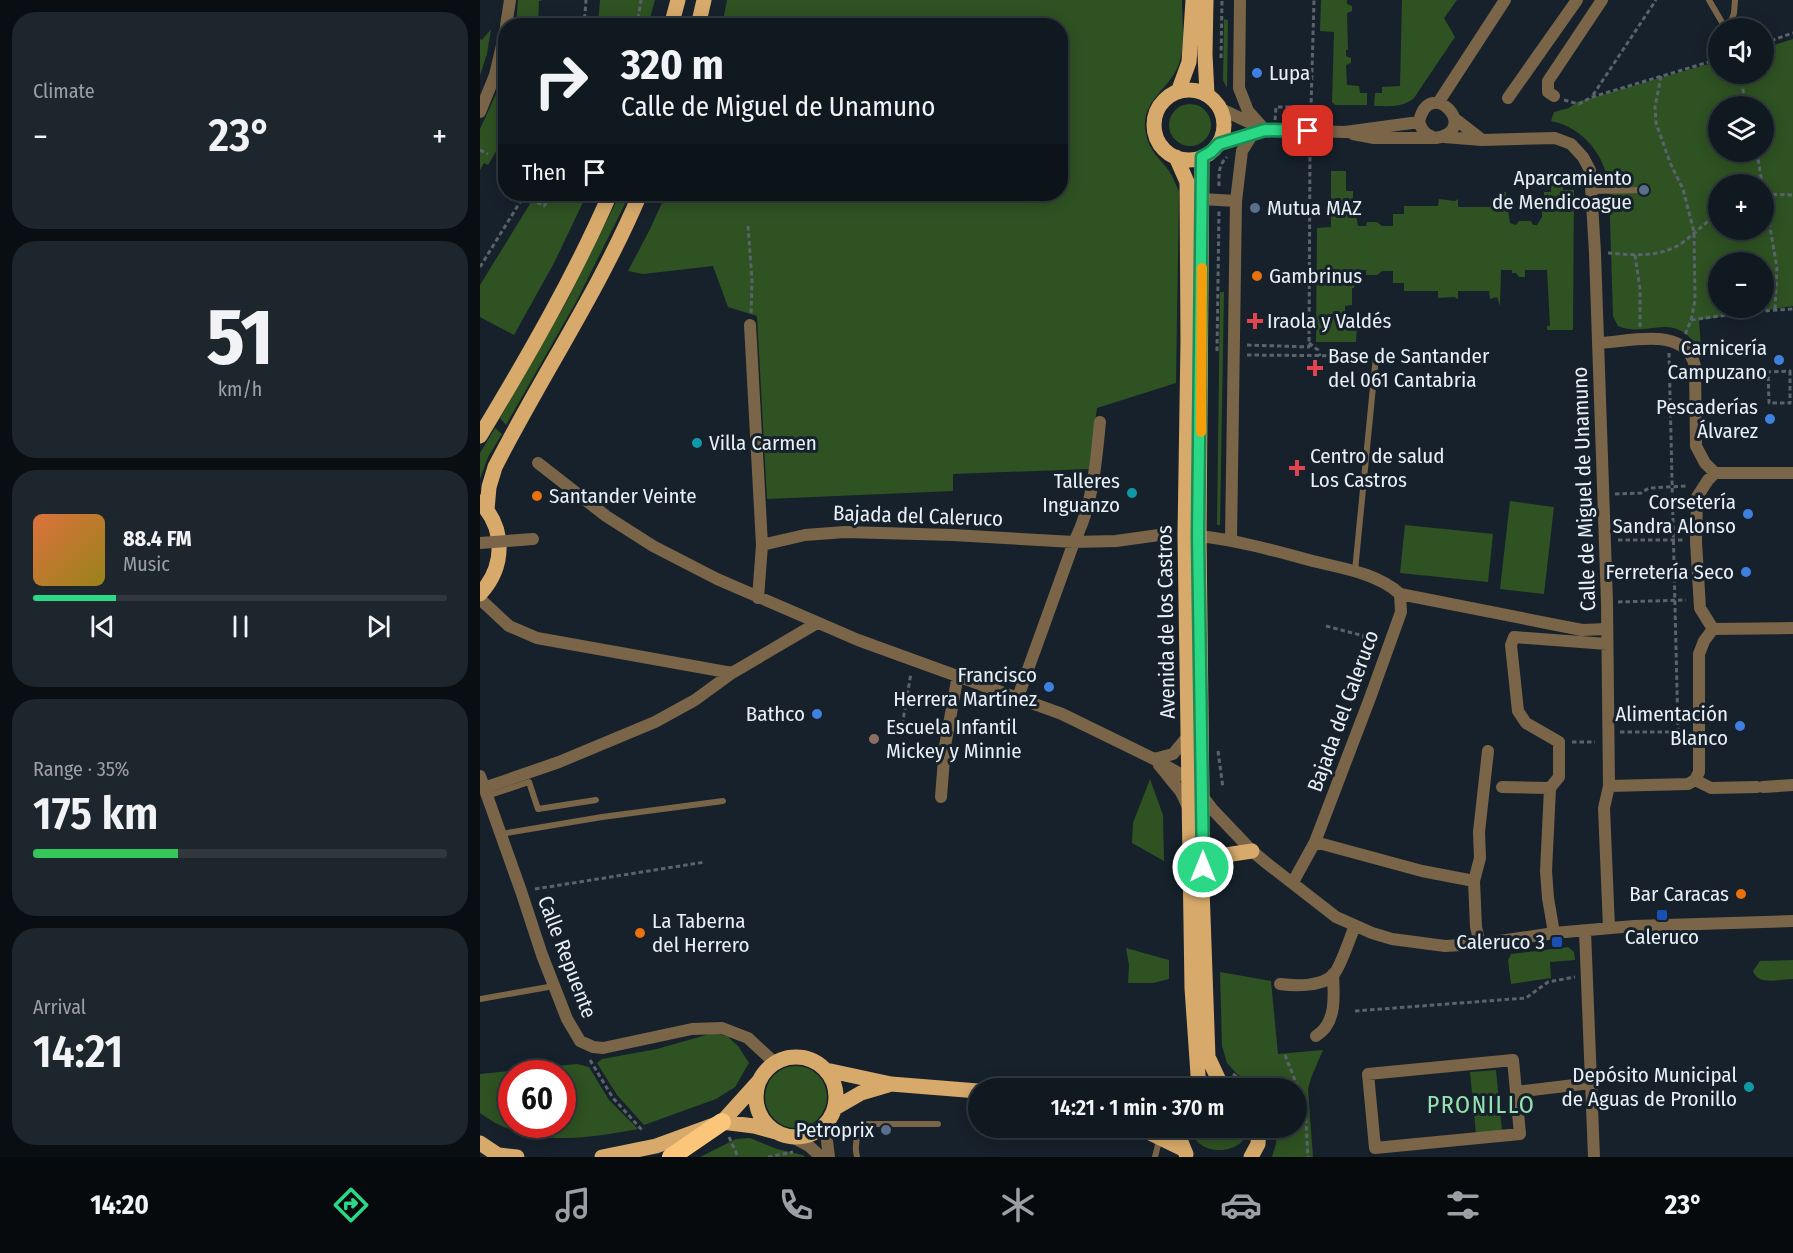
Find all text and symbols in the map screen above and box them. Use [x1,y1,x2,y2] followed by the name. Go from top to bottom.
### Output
[1708,18,1774,318] map controls
[1708,18,1774,84] button: sound
[621,40,724,90] text: 320 m
[522,42,600,120] icon: right
[1269,60,1310,86] place label: Lupa
[1250,66,1264,80] marker: Lupa
[33,79,95,103] text: Climate
[621,91,936,123] text: Calle de Miguel de Unamuno
[1708,96,1774,162] button: layers
[1282,105,1333,156] pin
[209,109,271,163] text: 23°
[1291,114,1324,147] icon: arrive
[33,117,48,157] text: −
[432,117,447,157] text: +
[578,156,611,189] icon: arrive
[522,159,566,186] text: Then
[1492,165,1632,215] place label: Aparcamiento de Mendicoague
[1708,174,1774,240] button: +
[1637,183,1651,197] marker: Aparcamiento de Mendicoague
[1267,195,1362,221] place label: Mutua MAZ
[1248,201,1262,215] marker: Mutua MAZ
[1708,252,1774,318] button: −
[1269,263,1362,289] place label: Gambrinus
[1250,269,1264,283] marker: Gambrinus
[206,291,274,385] text: 51
[1267,308,1391,334] place label: Iraola y Valdés
[1248,314,1262,328] marker: Iraola y Valdés
[1668,335,1767,385] place label: Carnicería Campuzano
[1328,343,1490,393] place label: Base de Santander del 061 Cantabria
[1772,353,1786,367] marker: Carnicería Campuzano
[1306,359,1324,377] marker: Base de Santander del 061 Cantabria
[1567,366,1601,612] street label: Calle de Miguel de Unamuno
[218,377,262,401] text: km/h
[1656,394,1758,444] place label: Pescaderías Álvarez
[1763,412,1777,426] marker: Pescaderías Álvarez
[709,430,817,456] place label: Villa Carmen
[690,436,704,450] marker: Villa Carmen
[1310,443,1445,493] place label: Centro de salud Los Castros
[1288,459,1306,477] marker: Centro de salud Los Castros
[1042,468,1120,518] place label: Talleres Inguanzo
[549,483,697,509] place label: Santander Veinte
[1125,486,1139,500] marker: Talleres Inguanzo
[530,489,544,503] marker: Santander Veinte
[1612,489,1736,539] place label: Corsetería Sandra Alonso
[833,500,1003,532] street label: Bajada del Caleruco
[1741,507,1755,521] marker: Corsetería Sandra Alonso
[123,525,192,552] text: 88.4 FM
[1151,525,1181,719] street label: Avenida de los Castros
[123,552,170,576] text: Music
[1606,559,1734,585] place label: Ferretería Seco
[1739,565,1753,579] marker: Ferretería Seco
[86,610,119,643] icon: previous
[224,610,257,643] icon: pause
[362,610,395,643] icon: next
[1302,627,1384,795] street label: Bajada del Caleruco
[893,662,1037,712] place label: Francisco Herrera Martínez
[1042,680,1056,694] marker: Francisco Herrera Martínez
[746,701,805,727] place label: Bathco
[1615,701,1728,751] place label: Alimentación Blanco
[810,707,824,721] marker: Bathco
[886,714,1022,764] place label: Escuela Infantil Mickey y Minnie
[1733,719,1747,733] marker: Alimentación Blanco
[867,732,881,746] marker: Escuela Infantil Mickey y Minnie
[33,757,129,781] text: Range · 35%
[33,787,158,841] text: 175 km
[1171,835,1235,899] position arrow
[1629,881,1729,907] place label: Bar Caracas
[1734,887,1748,901] marker: Bar Caracas
[532,892,602,1022] street label: Calle Repuente
[652,908,749,958] place label: La Taberna del Herrero
[1655,908,1669,922] marker: Caleruco
[1625,924,1699,950] place label: Caleruco
[633,926,647,940] marker: La Taberna del Herrero
[1456,929,1545,955] place label: Caleruco 3
[1550,935,1564,949] marker: Caleruco 3
[33,995,86,1019] text: Arrival
[33,1025,123,1079] text: 14:21
[498,1060,576,1138] speed limit sign: 60
[1561,1062,1737,1112] place label: Depósito Municipal de Aguas de Pronillo
[1742,1080,1756,1094] marker: Depósito Municipal de Aguas de Pronillo
[1427,1091,1535,1119] district label: PRONILLO
[1051,1094,1224,1121] text: 14:21 · 1 min · 370 m
[796,1117,875,1143] place label: Petroprix
[879,1123,893,1137] marker: Petroprix
[330,1184,372,1226] icon: directions
[552,1184,594,1226] icon: music
[775,1184,817,1226] icon: phone
[997,1184,1039,1226] icon: climate
[1220,1184,1262,1226] icon: car
[1442,1184,1484,1226] icon: filters
[90,1189,149,1221] text: 14:20
[1665,1189,1703,1221] text: 23°

